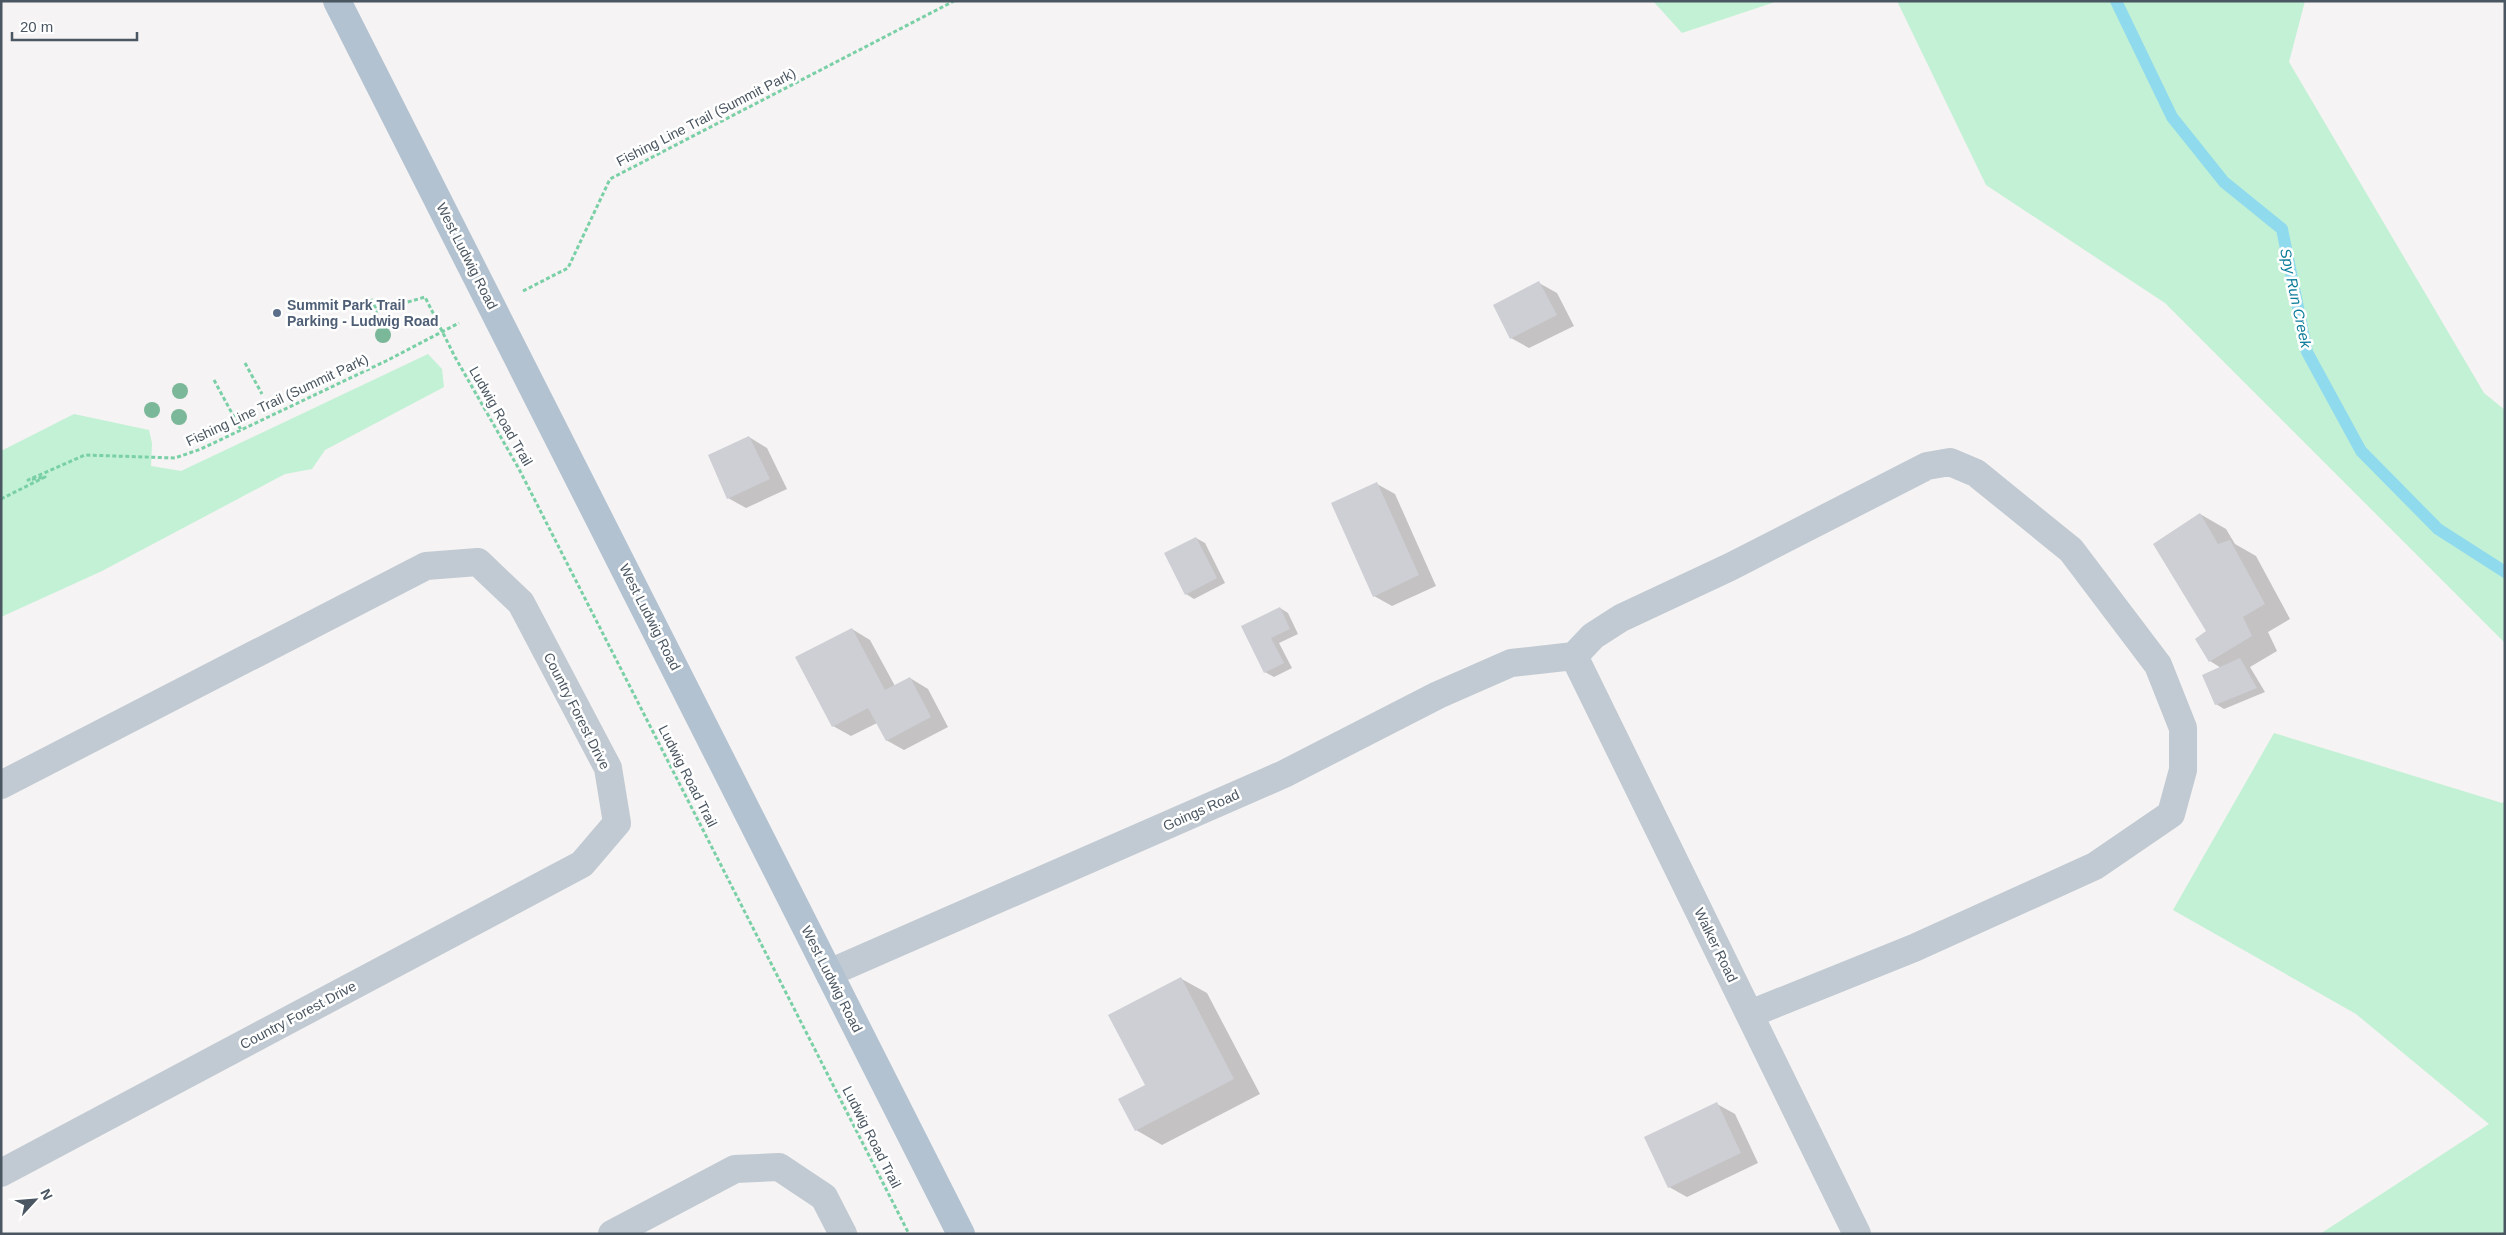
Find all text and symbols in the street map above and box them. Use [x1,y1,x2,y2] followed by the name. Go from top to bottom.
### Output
[12,10,138,42] scale bar
[20,18,53,35] text: 20 m
[614,65,798,169] street label: Fishing Line Trail (Summit Park)
[433,200,501,312] street label: West Ludwig Road
[2277,246,2315,351] water label: Spy Run Creek
[287,297,439,329] place label: Summit Park Trail Parking - Ludwig Road
[271,307,283,319] marker: Summit Park Trail Parking - Ludwig Road
[183,351,371,449] street label: Fishing Line Trail (Summit Park)
[466,363,536,469] street label: Ludwig Road Trail
[616,561,684,673] street label: West Ludwig Road
[541,650,614,772] street label: Country Forest Drive
[655,722,721,830] street label: Ludwig Road Trail
[1160,786,1242,834] street label: Goings Road
[1691,905,1741,985] street label: Walker Road
[798,923,866,1035] street label: West Ludwig Road
[237,978,359,1052] street label: Country Forest Drive
[839,1083,905,1191] street label: Ludwig Road Trail
[10,1175,60,1225] north arrow
[37,1186,56,1202] text: N

